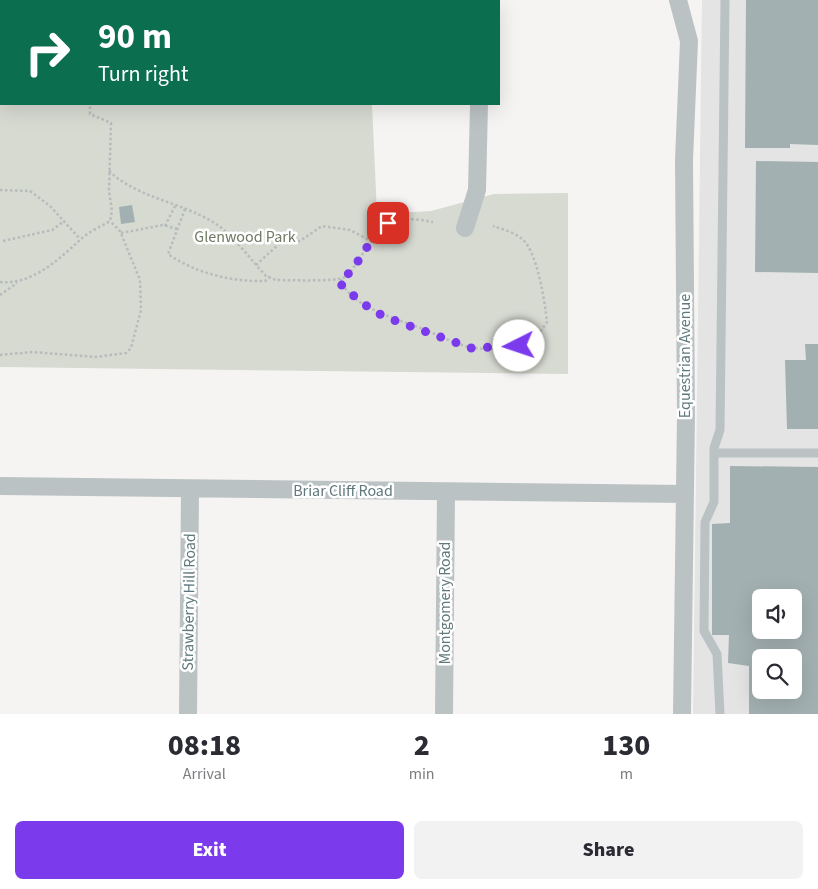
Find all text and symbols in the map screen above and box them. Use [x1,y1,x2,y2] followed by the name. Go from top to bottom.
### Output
[98,12,172,62] text: 90 m
[15,20,80,85] icon: right
[98,58,188,90] text: Turn right
[367,202,409,244] pin
[374,209,402,237] icon: arrive
[194,226,296,248] park label: Glenwood Park
[674,294,696,418] street label: Equestrian Avenue
[492,319,544,371] position arrow
[293,480,393,502] street label: Briar Cliff Road
[177,533,201,671] street label: Strawberry Hill Road
[434,542,456,665] street label: Montgomery Road
[752,589,802,699] map controls
[752,589,802,639] button: sound
[752,649,802,699] button: search
[168,724,241,767] text: 08:18
[414,724,430,767] text: 2
[602,724,650,767] text: 130
[183,763,226,785] text: Arrival
[409,763,435,785] text: min
[620,763,633,785] text: m
[15,821,404,879] button: Exit
[414,821,803,879] button: Share

